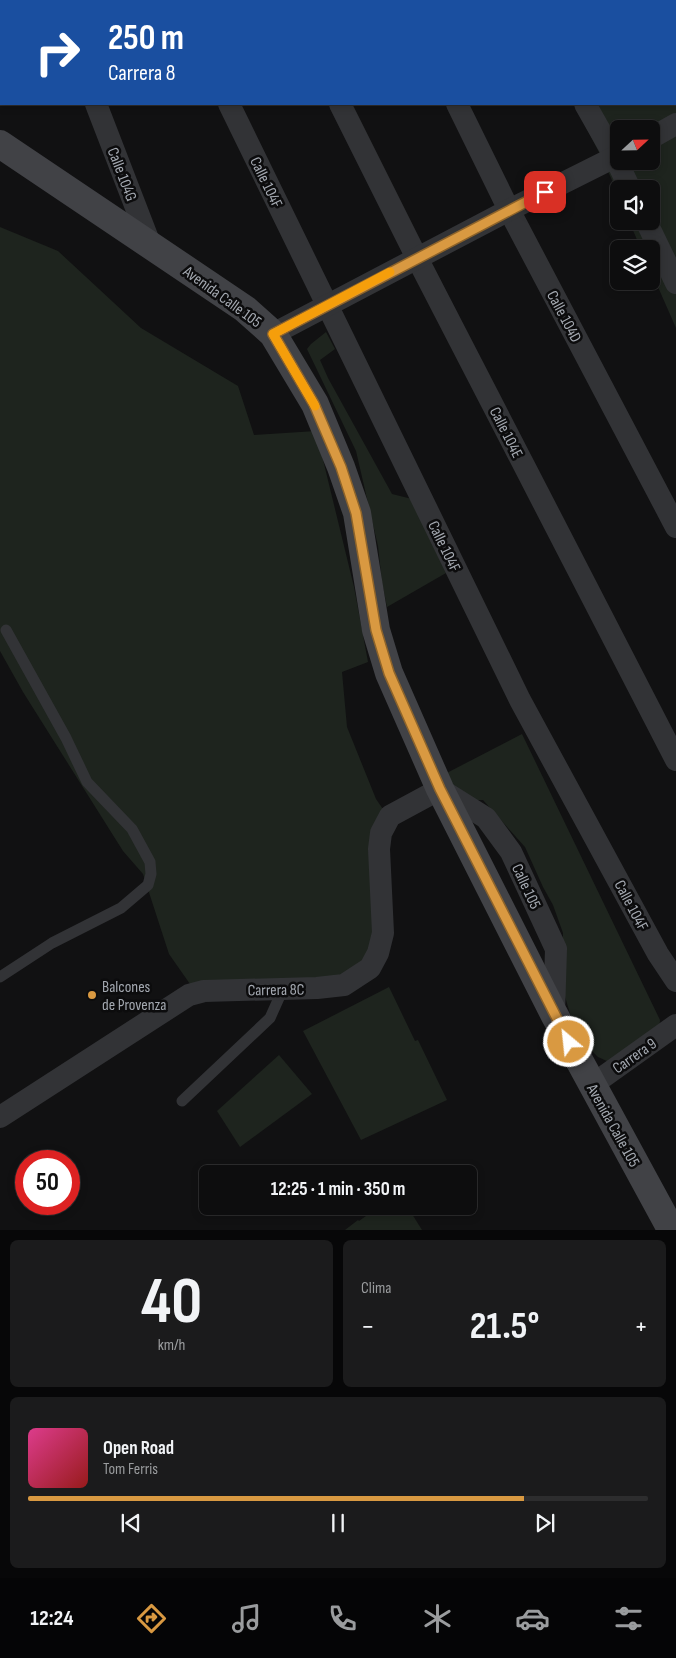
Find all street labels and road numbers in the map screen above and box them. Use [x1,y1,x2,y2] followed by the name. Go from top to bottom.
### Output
[103,145,141,204] street label: Calle 104G
[245,154,286,211] street label: Calle 104F
[178,262,265,332] street label: Avenida Calle 105
[542,288,585,346] street label: Calle 104D
[485,404,527,461] street label: Calle 104E
[423,518,464,575] street label: Calle 104F
[507,861,544,912] street label: Calle 105
[610,877,652,934] street label: Calle 104F
[247,981,305,1000] street label: Carrera 8C
[609,1034,660,1078] street label: Carrera 9
[582,1080,643,1171] street label: Avenida Calle 105

